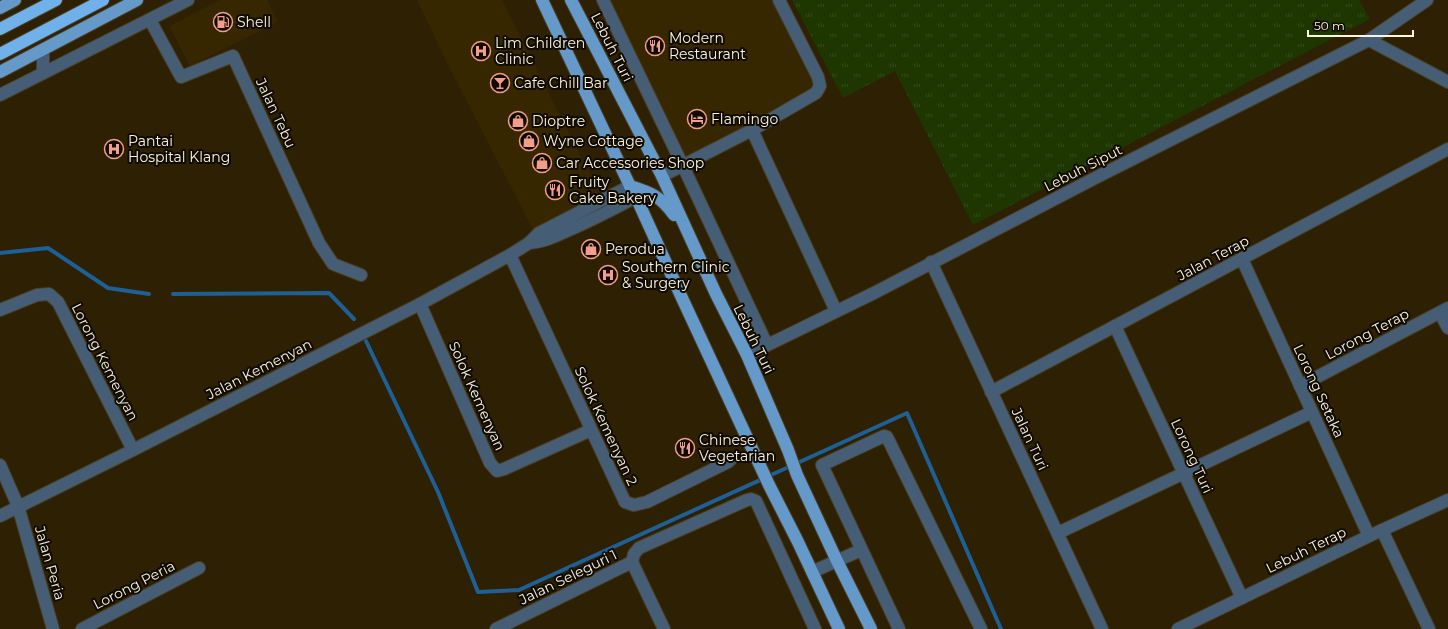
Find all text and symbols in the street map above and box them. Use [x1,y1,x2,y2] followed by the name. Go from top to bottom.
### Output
[587,9,637,85] street label: Lebuh Turi
[212,11,234,33] fuel station icon: Shell
[1308,12,1413,38] scale bar
[237,13,271,31] place label: Shell
[1314,18,1345,33] text: 50 m
[669,29,746,63] place label: Modern Restaurant
[495,34,585,68] place label: Lim Children Clinic
[644,35,666,57] restaurant icon: Modern Restaurant
[470,40,492,62] hospital icon: Lim Children Clinic
[489,72,511,94] bar icon: Cafe Chill Bar
[252,74,300,151] street label: Jalan Tebu
[514,74,608,92] place label: Cafe Chill Bar
[686,108,708,130] hotel icon: Flamingo
[507,110,529,132] shop icon: Dioptre
[711,110,779,128] place label: Flamingo
[532,112,585,130] place label: Dioptre
[518,130,540,152] shop icon: Wyne Cottage
[128,132,230,166] place label: Pantai Hospital Klang
[543,132,643,150] place label: Wyne Cottage
[103,138,125,160] hospital icon: Pantai Hospital Klang
[1041,140,1125,195] street label: Lebuh Siput
[531,152,553,174] shop icon: Car Accessories Shop
[556,154,704,172] place label: Car Accessories Shop
[569,173,656,207] place label: Fruity Cake Bakery
[544,179,566,201] restaurant icon: Fruity Cake Bakery
[1173,232,1252,285] street label: Jalan Terap
[580,238,602,260] shop icon: Perodua
[605,240,665,258] place label: Perodua
[622,258,730,292] place label: Southern Clinic & Surgery
[597,264,619,286] hospital icon: Southern Clinic & Surgery
[68,300,142,424] street label: Lorong Kemenyan
[729,301,779,377] street label: Lebuh Turi
[1322,304,1412,364] street label: Lorong Terap
[202,335,315,404] street label: Jalan Kemenyan
[445,339,509,453] street label: Solok Kemenyan
[1289,341,1349,441] street label: Lorong Setaka
[571,364,641,488] street label: Solok Kemenyan 2
[1007,404,1052,473] street label: Jalan Turi
[1167,416,1217,496] street label: Lorong Turi
[699,431,775,465] place label: Chinese Vegetarian
[674,437,696,459] restaurant icon: Chinese Vegetarian
[31,523,69,602] street label: Jalan Peria
[1263,523,1349,577] street label: Lebuh Terap
[515,546,620,609] street label: Jalan Seleguri 1
[90,557,178,613] street label: Lorong Peria

